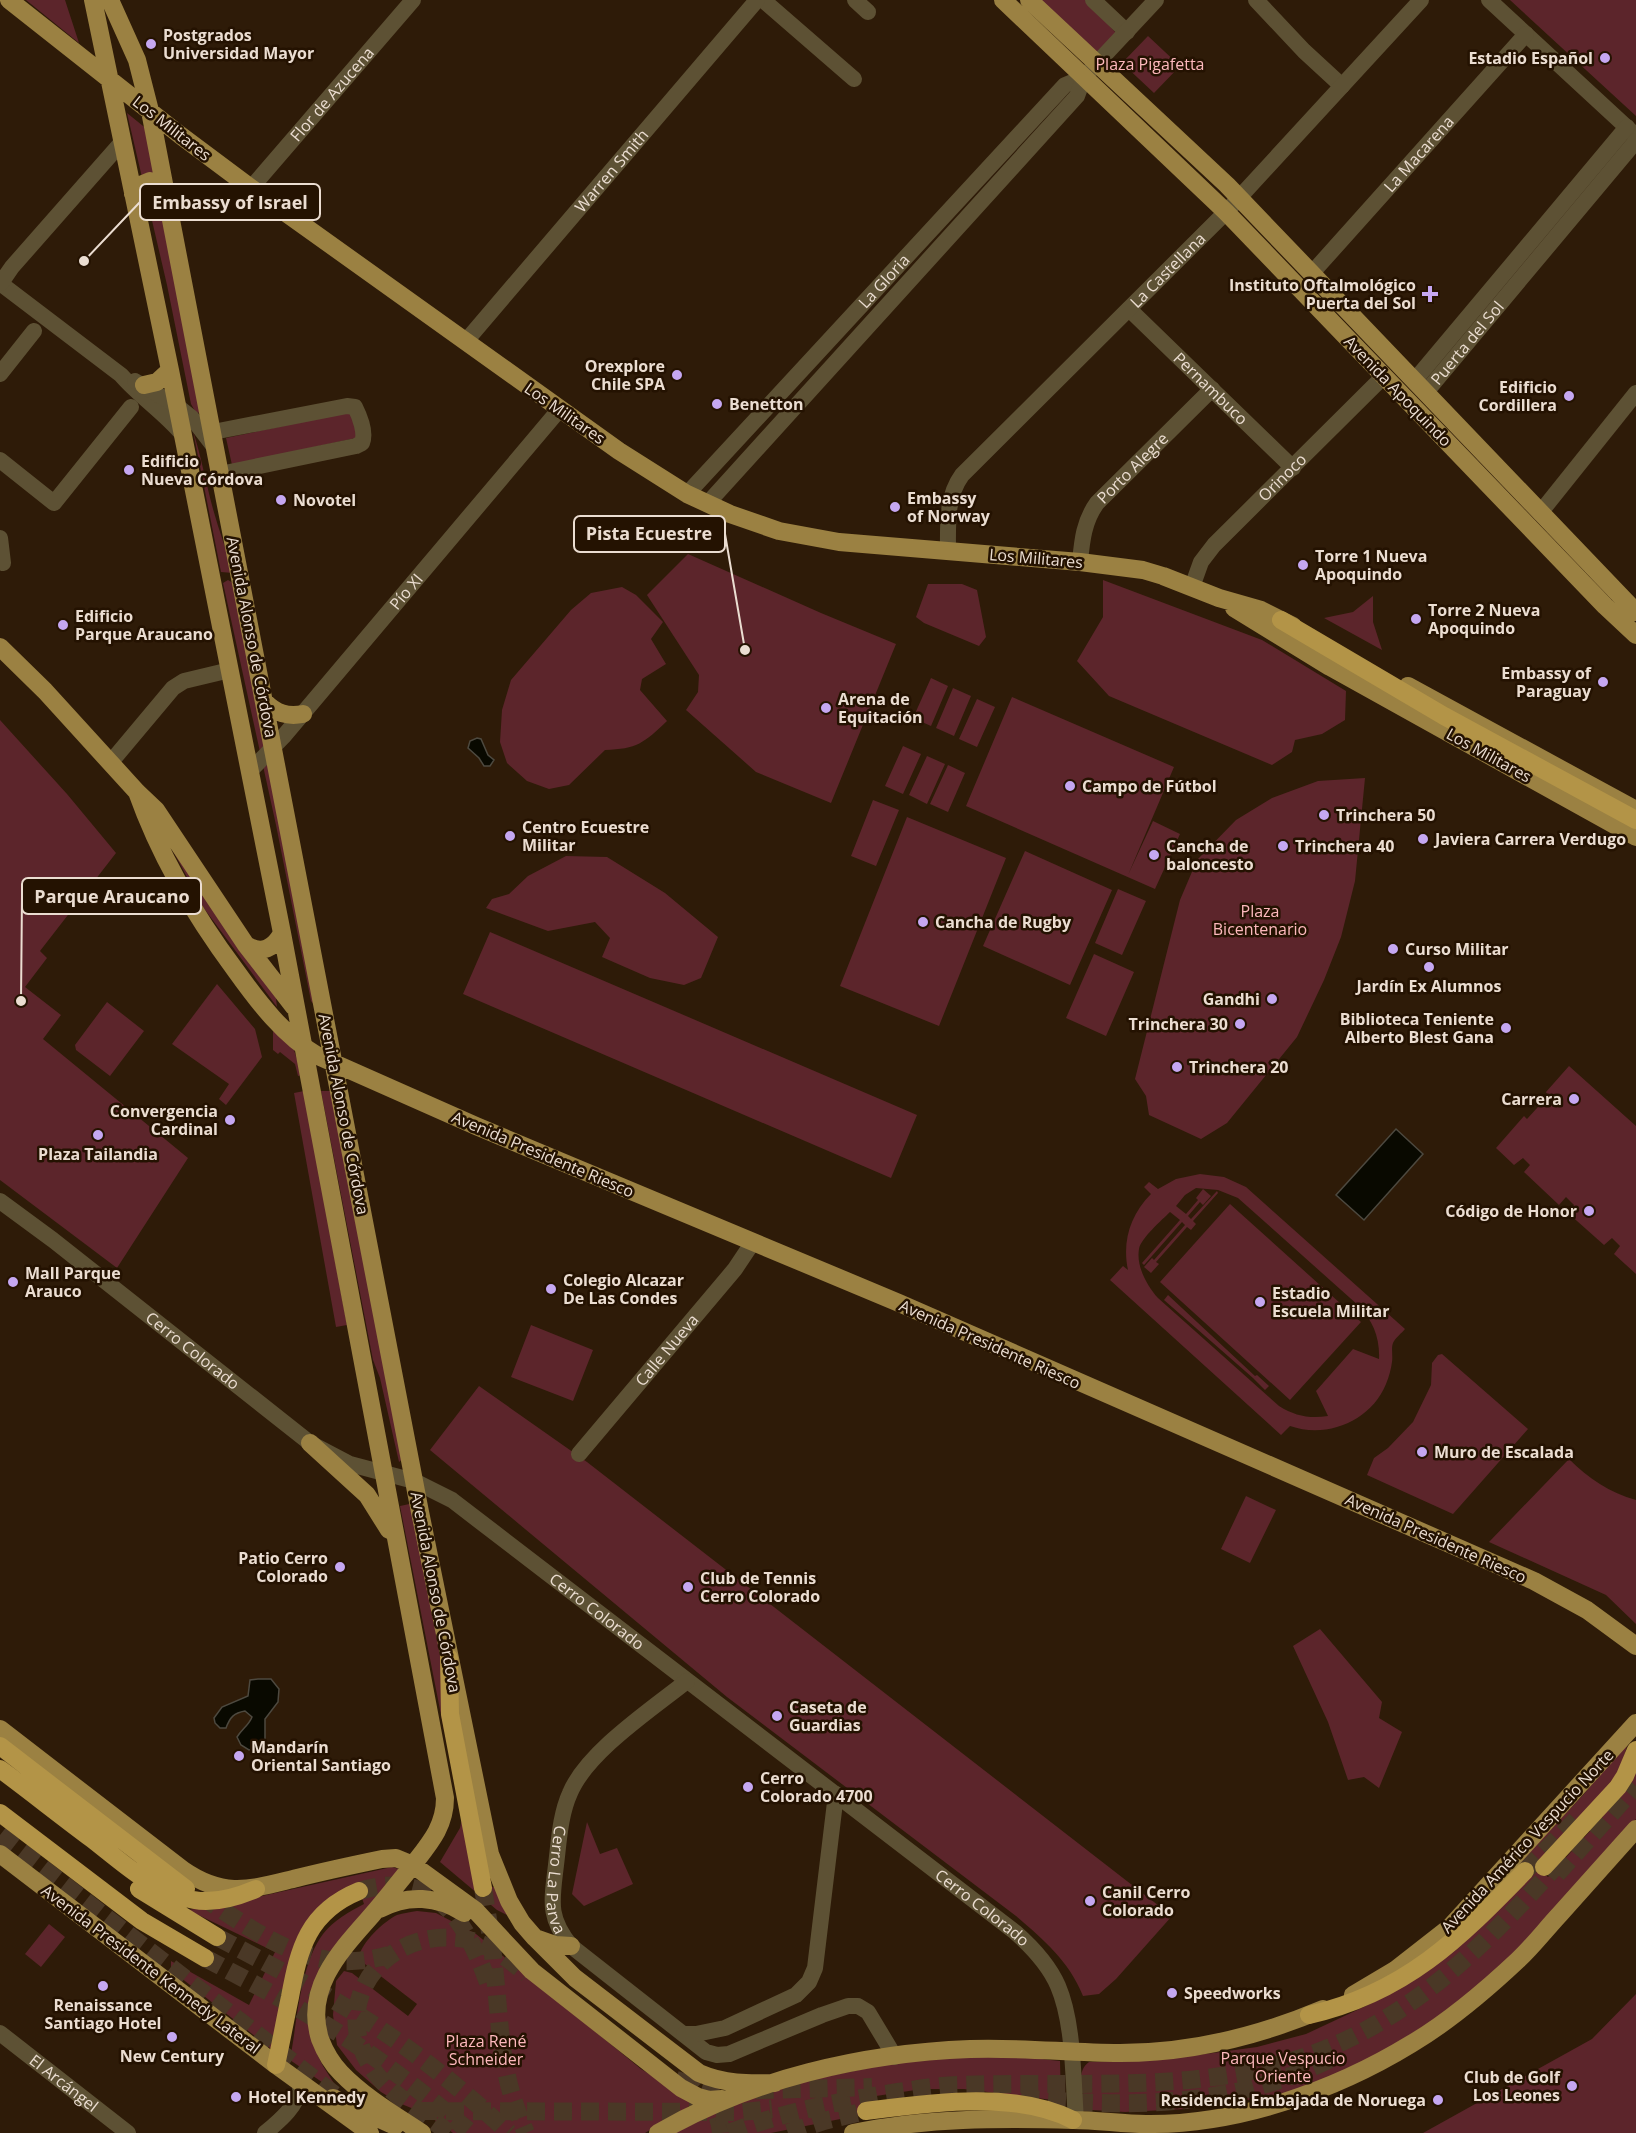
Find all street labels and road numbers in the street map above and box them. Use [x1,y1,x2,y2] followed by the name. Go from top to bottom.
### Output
[285,42,379,146] street label: Flor de Azucena
[128,90,216,166] street label: Los Militares
[1379,111,1459,197] street label: La Macarena
[570,124,653,217] street label: Warren Smith
[1125,228,1210,313] street label: La Castellana
[853,249,914,313] street label: La Gloria
[1426,296,1509,390] street label: Puerta del Sol
[1339,331,1457,451] street label: Avenida Apoquindo
[1169,347,1253,430] street label: Pernambuco
[520,377,610,449] street label: Los Militares
[1092,428,1173,508] street label: Porto Alegre
[1253,448,1311,506] street label: Orinoco
[222,535,282,739] street label: Avenida Alonso de Córdova
[988,543,1084,573] street label: Los Militares
[384,569,428,614] street label: Pío XI
[1443,723,1535,787] street label: Los Militares
[314,1012,374,1216] street label: Avenida Alonso de Córdova
[449,1106,637,1202] street label: Avenida Presidente Riesco
[896,1294,1084,1394] street label: Avenida Presidente Riesco
[141,1306,244,1394] street label: Cerro Colorado
[630,1309,703,1391] street label: Calle Nueva
[1342,1488,1530,1588] street label: Avenida Presidente Riesco
[406,1490,466,1694] street label: Avenida Alonso de Córdova
[545,1568,649,1655] street label: Cerro Colorado
[1436,1744,1618,1938] street label: Avenida Américo Vespucio Norte
[542,1824,572,1938] street label: Cerro La Parva
[931,1864,1034,1951] street label: Cerro Colorado
[37,1879,265,2059] street label: Avenida Presidente Kennedy Lateral
[25,2049,103,2117] street label: El Arcángel

